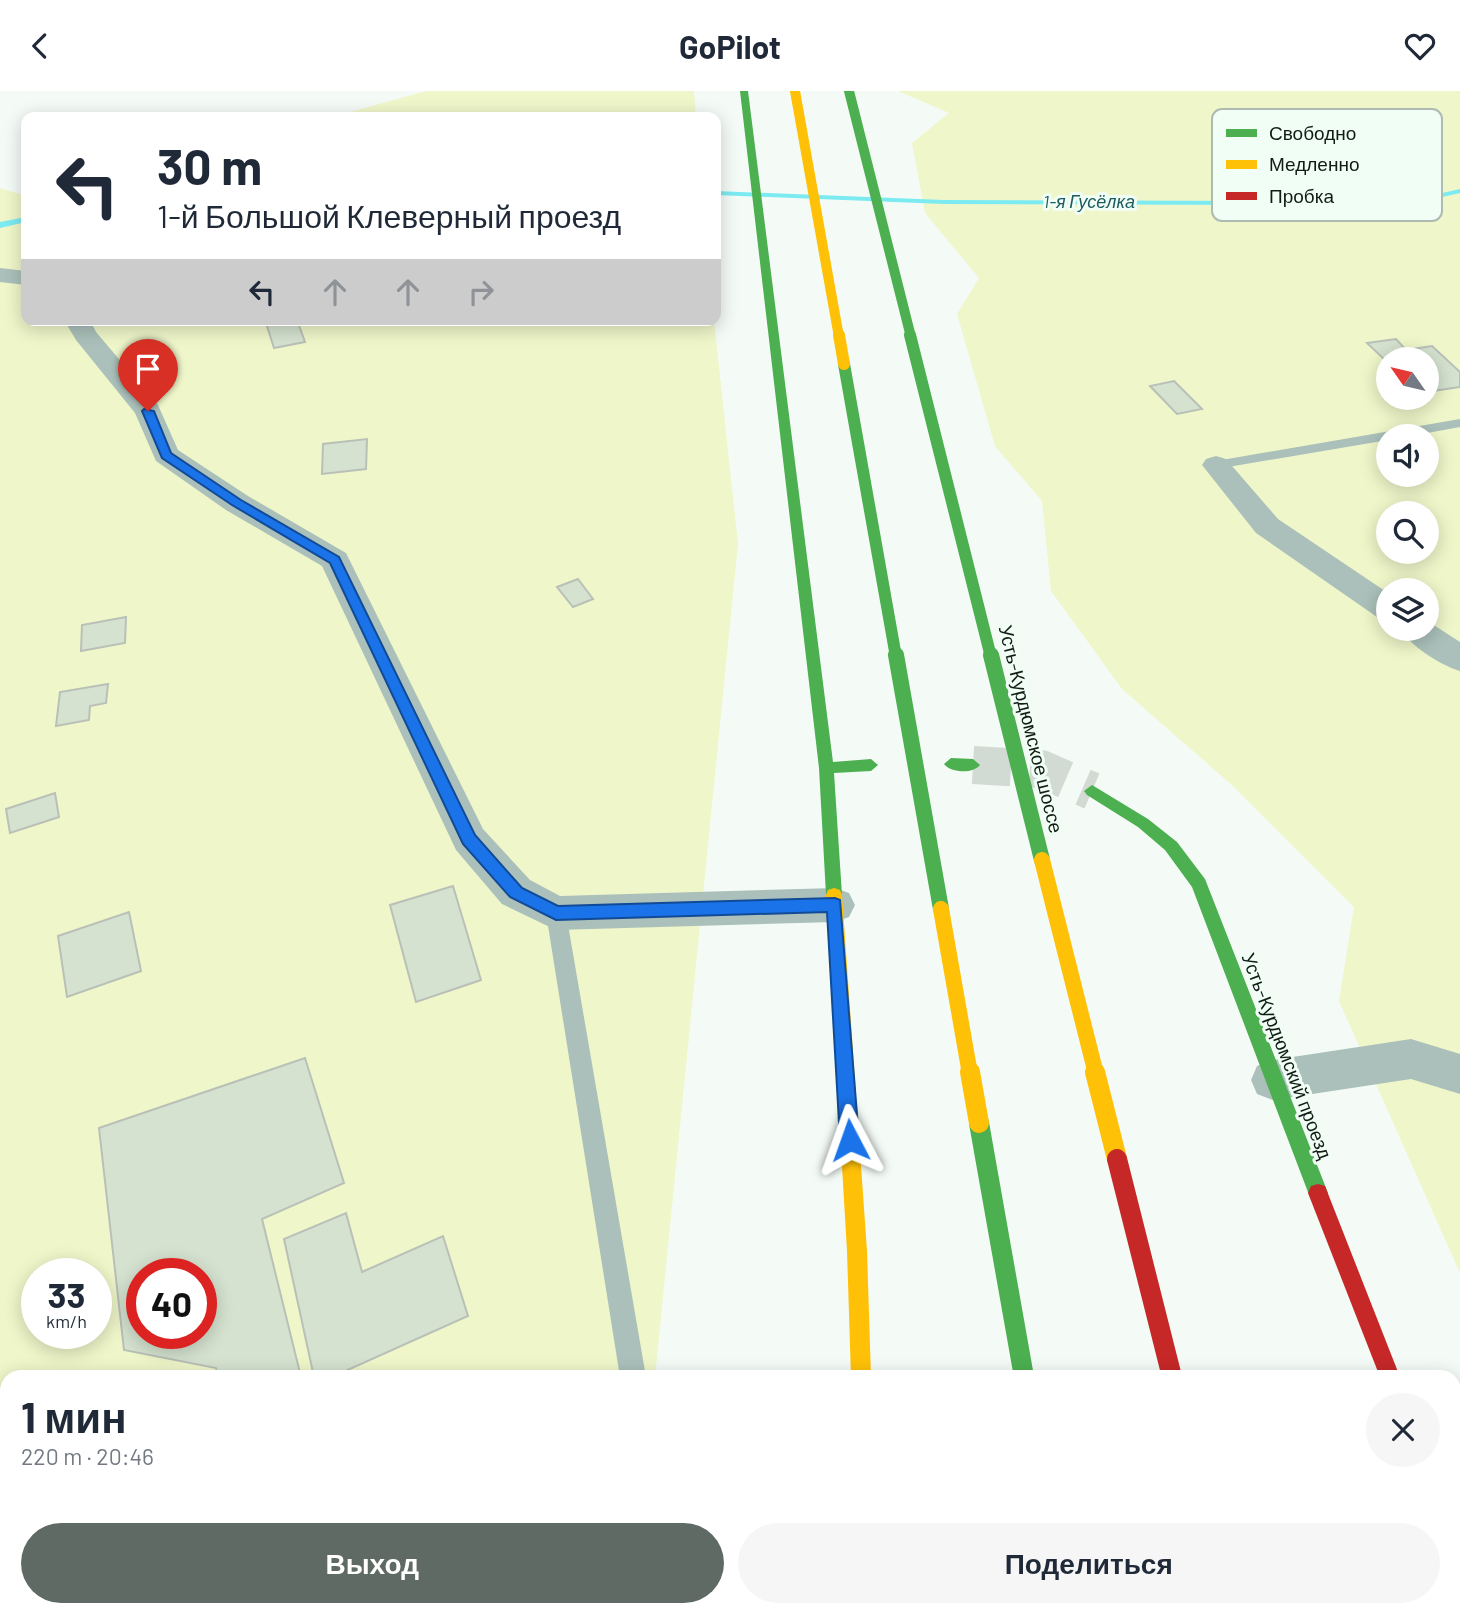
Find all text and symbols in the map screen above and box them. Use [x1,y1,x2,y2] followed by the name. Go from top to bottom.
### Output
[21,27,59,65] icon: back
[679,27,781,65] text: GoPilot
[1401,27,1439,65] icon: heart
[1212,109,1442,221] legend
[1269,121,1356,144] text: Свободно
[157,136,262,195] text: 30 m
[42,140,133,231] icon: left
[1269,152,1359,175] text: Медленно
[1269,184,1334,207] text: Пробка
[1043,190,1135,212] water label: 1-я Гусёлка
[157,196,621,234] text: 1-й Большой Клеверный проезд
[243,273,281,311] icon: left
[316,273,354,311] icon: ahead
[389,273,427,311] icon: ahead
[462,273,500,311] icon: right
[118,339,178,411] pin
[1376,347,1438,409] north arrow
[1376,347,1439,641] map controls
[129,350,167,388] icon: arrive
[1376,424,1439,487] button: sound
[1376,501,1439,564] button: search
[1376,578,1439,641] button: layers
[995,623,1068,835] street label: Усть-Курдюмское шоссе
[1238,950,1337,1162] street label: Усть-Курдюмский проезд
[813,1103,887,1177] position arrow
[126,1258,217,1349] speed limit sign: 40
[48,1273,85,1315] text: 33
[46,1310,87,1332] text: km/h
[21,1391,127,1441] text: 1 мин
[1366,1393,1440,1467] button: close
[21,1442,154,1470] text: 220 m · 20:46
[21,1523,724,1603] button: Выход
[738,1523,1440,1603] button: Поделиться

